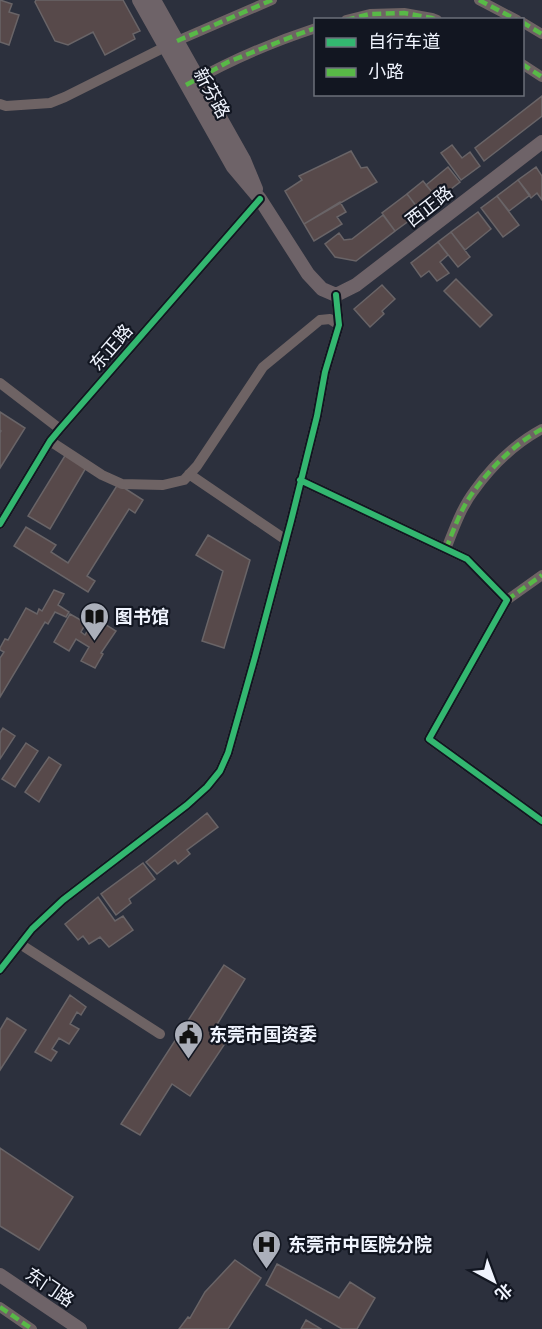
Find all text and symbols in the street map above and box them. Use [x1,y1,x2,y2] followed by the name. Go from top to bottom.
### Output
[314,18,524,96] legend
[368,31,440,52] text: 自行车道
[368,61,404,82] text: 小路
[190,64,234,122] street label: 新芬路
[401,181,457,231] street label: 西正路
[85,320,137,374] street label: 东正路
[78,600,110,642] library icon: 图书馆
[115,606,169,627] place label: 图书馆
[172,1018,204,1060] public building icon: 东莞市国资委
[209,1024,317,1045] place label: 东莞市国资委
[251,1228,283,1270] hospital icon: 东莞市中医院分院
[288,1234,432,1255] place label: 东莞市中医院分院
[464,1251,524,1311] north arrow
[22,1263,78,1311] street label: 东门路
[491,1280,516,1304] text: 北

